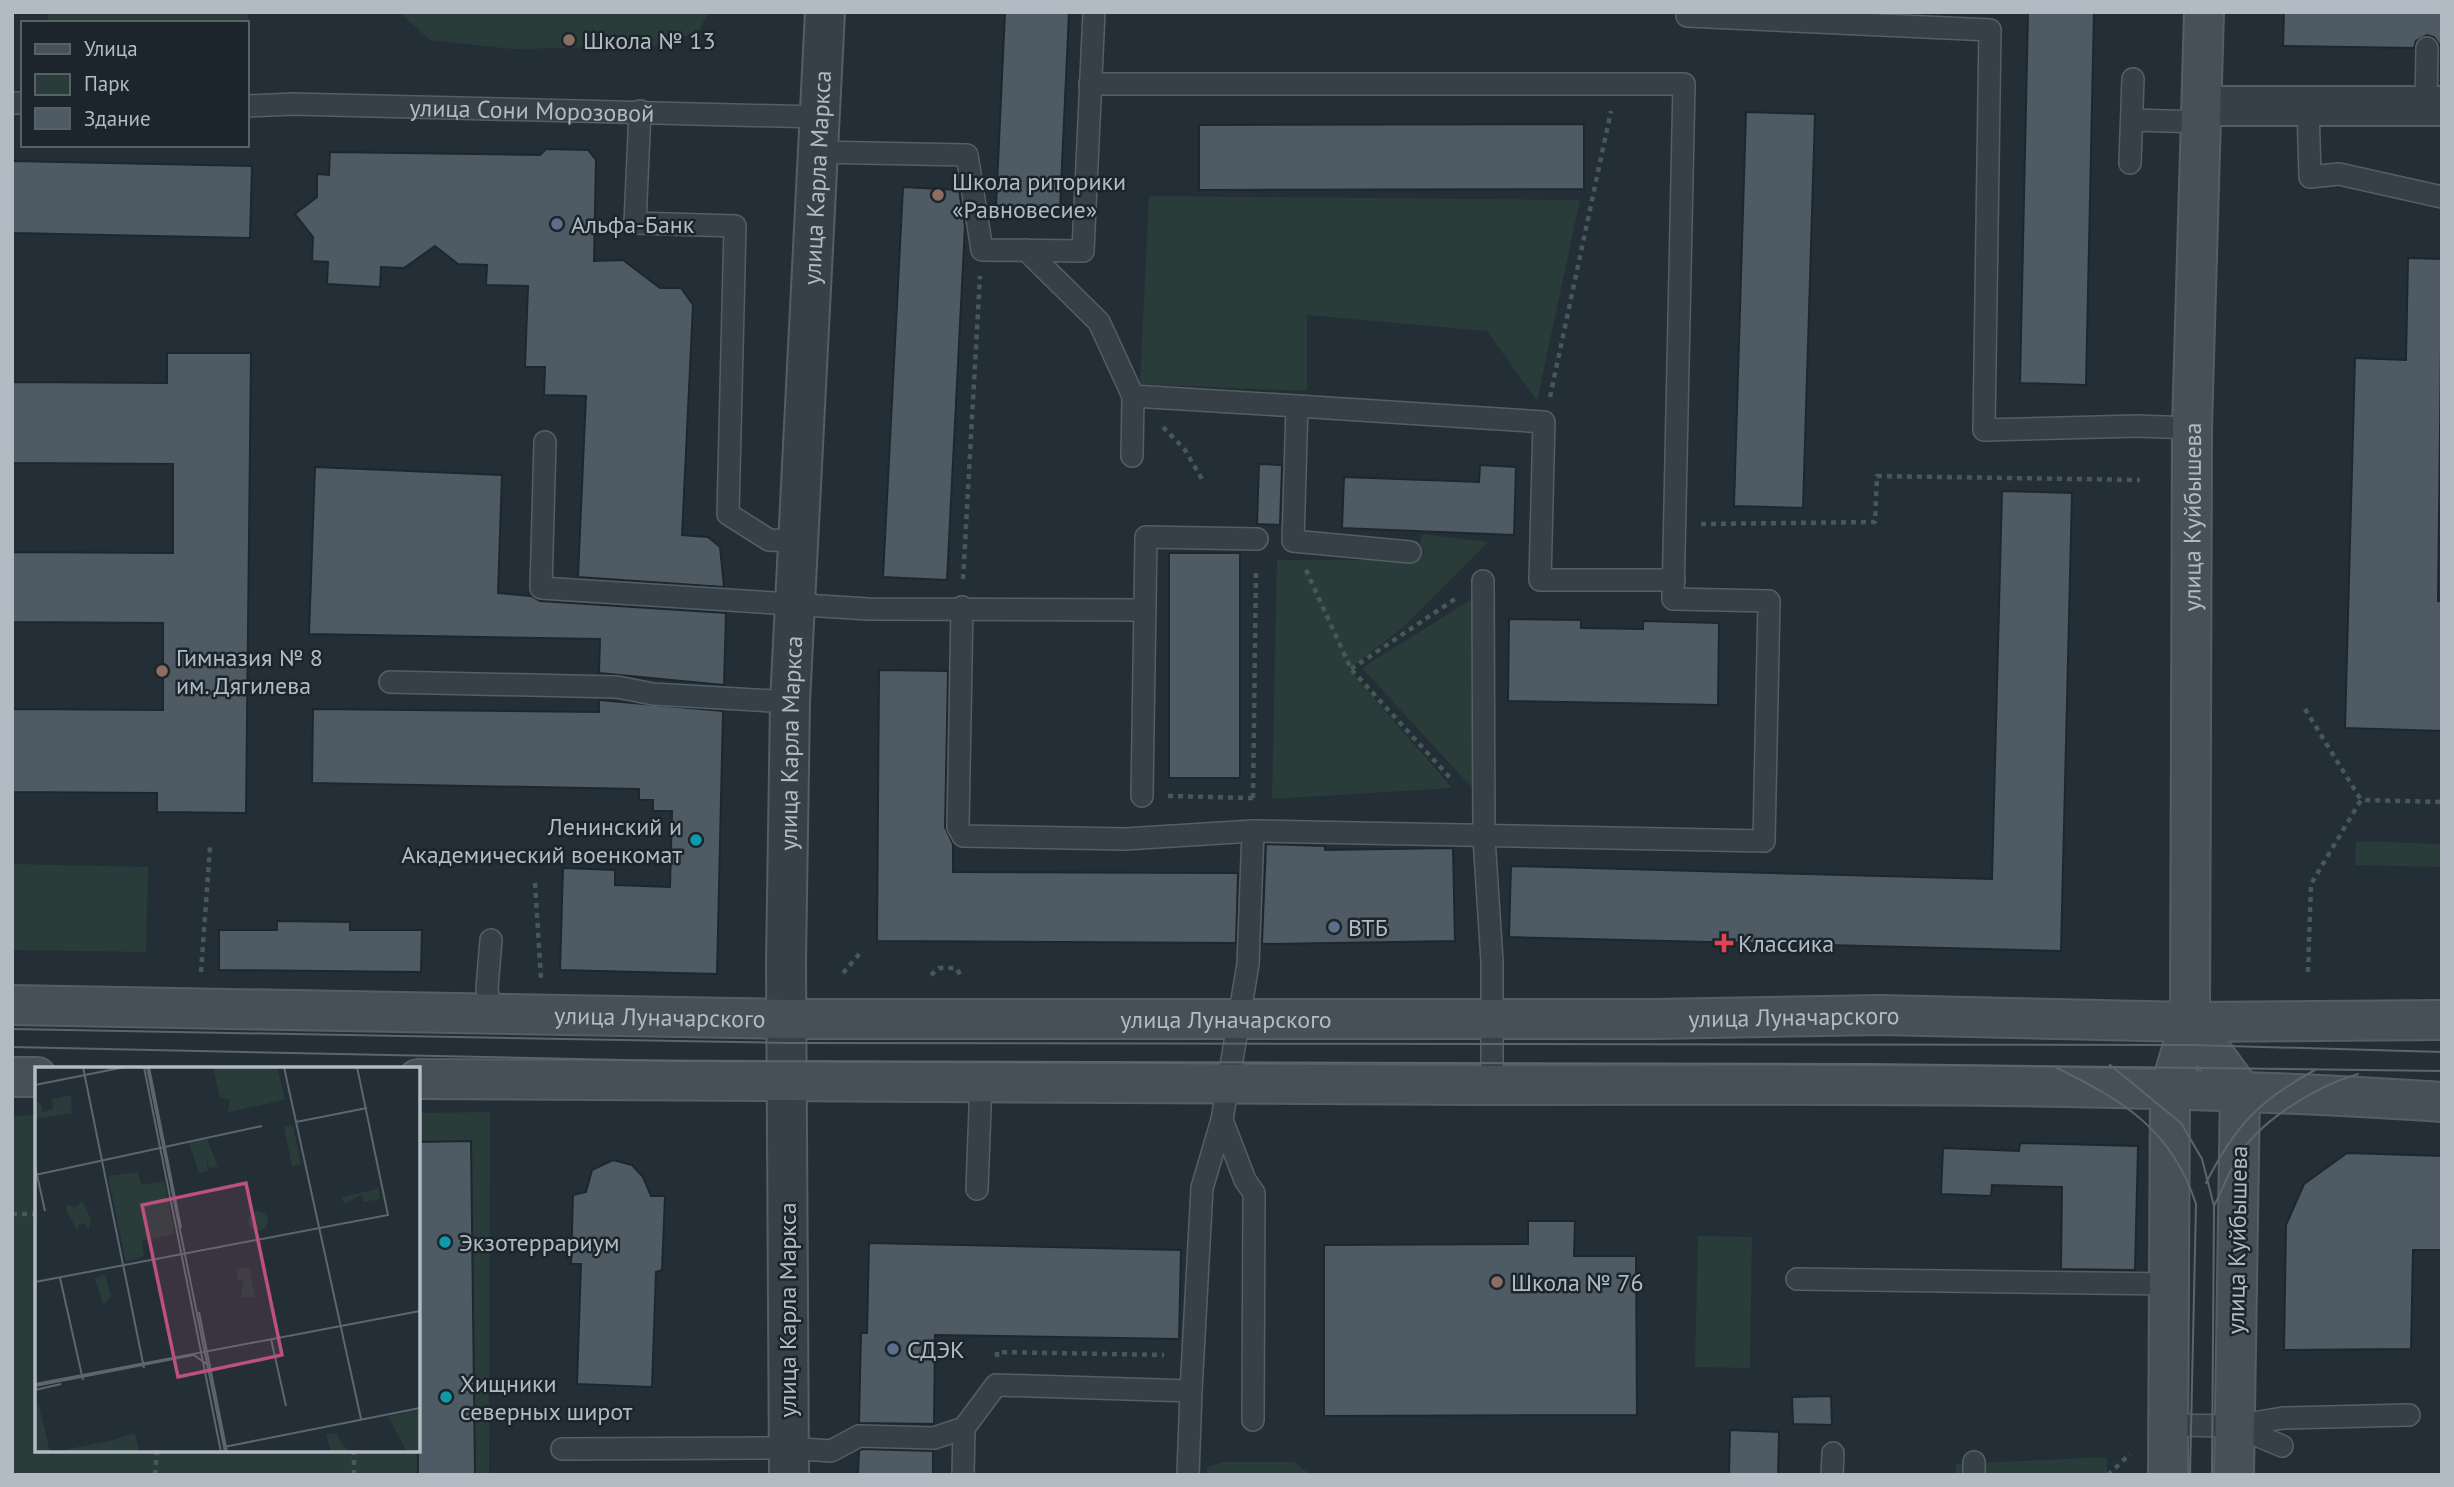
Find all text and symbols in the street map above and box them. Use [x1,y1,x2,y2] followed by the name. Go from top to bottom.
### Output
[21,21,248,147] legend
[583,25,715,56] place label: Школа № 13
[561,32,577,48] marker: Школа № 13
[84,35,138,62] text: Улица
[796,69,838,286] street label: улица Карла Маркса
[84,70,130,97] text: Парк
[409,91,655,128] street label: улица Сони Морозовой
[84,105,151,132] text: Здание
[952,166,1126,225] place label: Школа риторики «Равновесие»
[930,187,946,203] marker: Школа риторики «Равновесие»
[571,209,695,240] place label: Альфа-Банк
[549,216,565,232] marker: Альфа-Банк
[2176,422,2208,611] street label: улица Куйбышева
[772,635,809,851] street label: улица Карла Маркса
[176,642,323,701] place label: Гимназия № 8 им. Дягилева
[154,663,170,679] marker: Гимназия № 8 им. Дягилева
[401,811,682,870] place label: Ленинский и Академический военкомат
[688,832,704,848] marker: Ленинский и Академический военкомат
[1348,912,1388,943] place label: ВТБ
[1326,919,1342,935] marker: ВТБ
[1738,928,1834,959] place label: Классика
[1716,935,1732,951] marker: Классика
[554,999,766,1034] street label: улица Луначарского
[1688,999,1900,1034] street label: улица Луначарского
[1120,1004,1332,1035] street label: улица Луначарского
[35,1067,420,1452] inset map
[2220,1145,2254,1335] street label: улица Куйбышева
[772,1202,803,1418] street label: улица Карла Маркса
[459,1227,619,1258] place label: Экзотеррариум
[437,1234,453,1250] marker: Экзотеррариум
[1511,1267,1643,1298] place label: Школа № 76
[1489,1274,1505,1290] marker: Школа № 76
[907,1334,965,1365] place label: СДЭК
[885,1341,901,1357] marker: СДЭК
[460,1368,633,1427] place label: Хищники северных широт
[438,1389,454,1405] marker: Хищники северных широт

